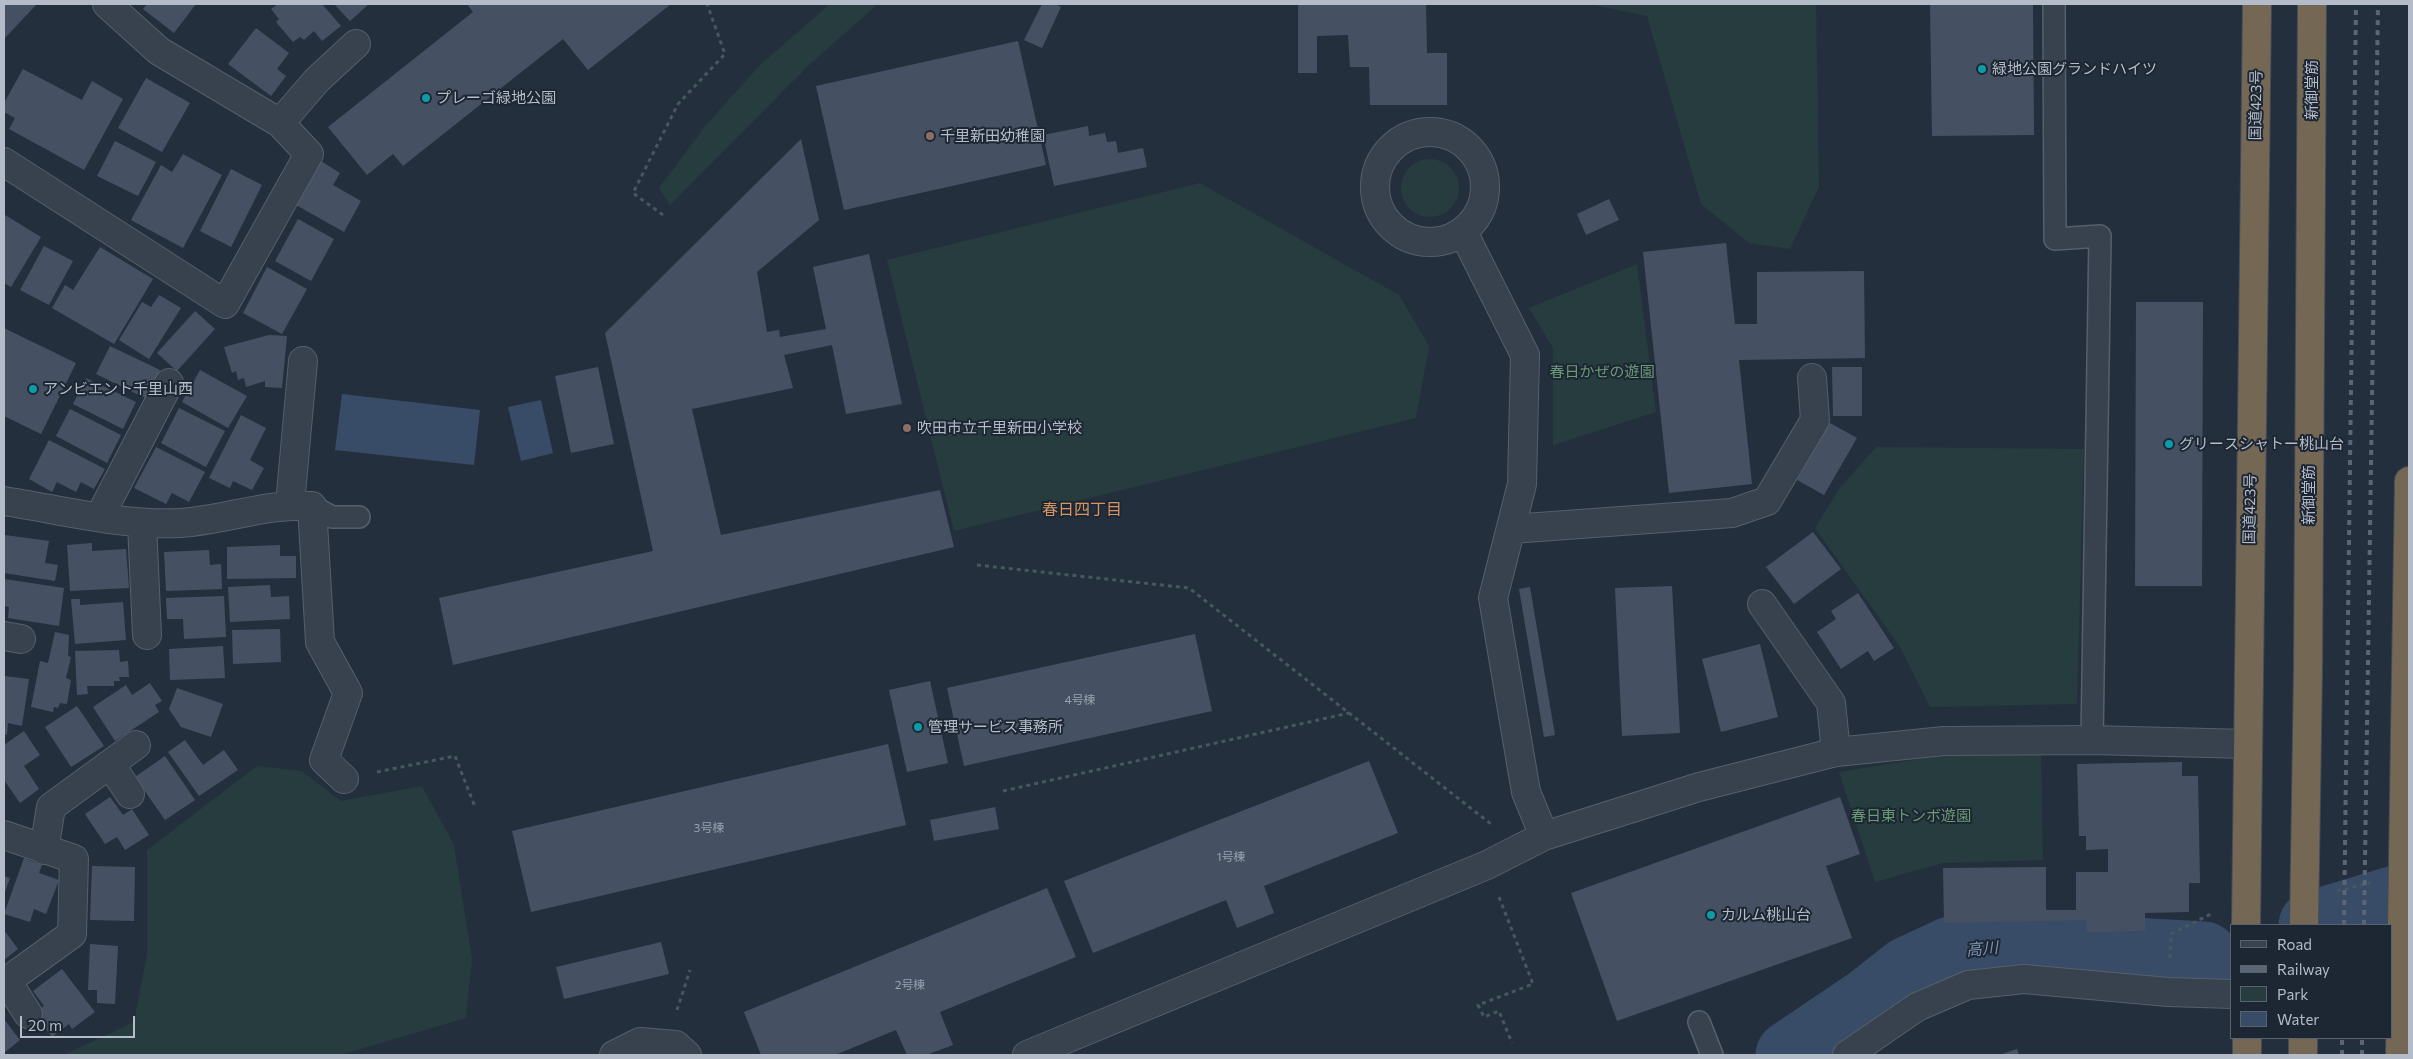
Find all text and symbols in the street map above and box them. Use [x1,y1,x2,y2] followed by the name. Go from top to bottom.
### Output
[1992,60,2157,78] place label: 緑地公園グランドハイツ
[2303,60,2321,120] street label: 新御堂筋
[1976,63,1988,75] marker: 緑地公園グランドハイツ
[2246,70,2266,140] street label: 国道423号
[436,89,556,107] place label: プレーゴ緑地公園
[420,92,432,104] marker: プレーゴ緑地公園
[940,127,1045,145] place label: 千里新田幼稚園
[924,130,936,142] marker: 千里新田幼稚園
[1550,363,1654,381] park label: 春日かぜの遊園
[43,380,193,398] place label: アンビエント千里山西
[27,383,39,395] marker: アンビエント千里山西
[917,419,1082,437] place label: 吹田市立千里新田小学校
[901,422,913,434] marker: 吹田市立千里新田小学校
[2179,435,2344,453] place label: グリースシャトー桃山台
[2163,438,2175,450] marker: グリースシャトー桃山台
[2300,465,2318,525] street label: 新御堂筋
[2240,474,2260,544] street label: 国道423号
[1042,500,1122,520] district label: 春日四丁目
[1064,693,1096,707] house number: 4号棟
[928,718,1063,736] place label: 管理サービス事務所
[912,721,924,733] marker: 管理サービス事務所
[1851,807,1971,825] park label: 春日東トンボ遊園
[694,821,724,835] house number: 3号棟
[1216,850,1246,864] house number: 1号棟
[1721,906,1811,924] place label: カルム桃山台
[1705,909,1717,921] marker: カルム桃山台
[2230,924,2393,1039] legend
[2277,935,2312,953] text: Road
[1965,938,1999,960] water label: 高川
[2277,960,2330,978] text: Railway
[895,978,925,992] house number: 2号棟
[2277,985,2308,1003] text: Park
[22,1006,138,1038] scale bar
[2277,1010,2319,1028] text: Water
[28,1016,62,1034] text: 20 m

